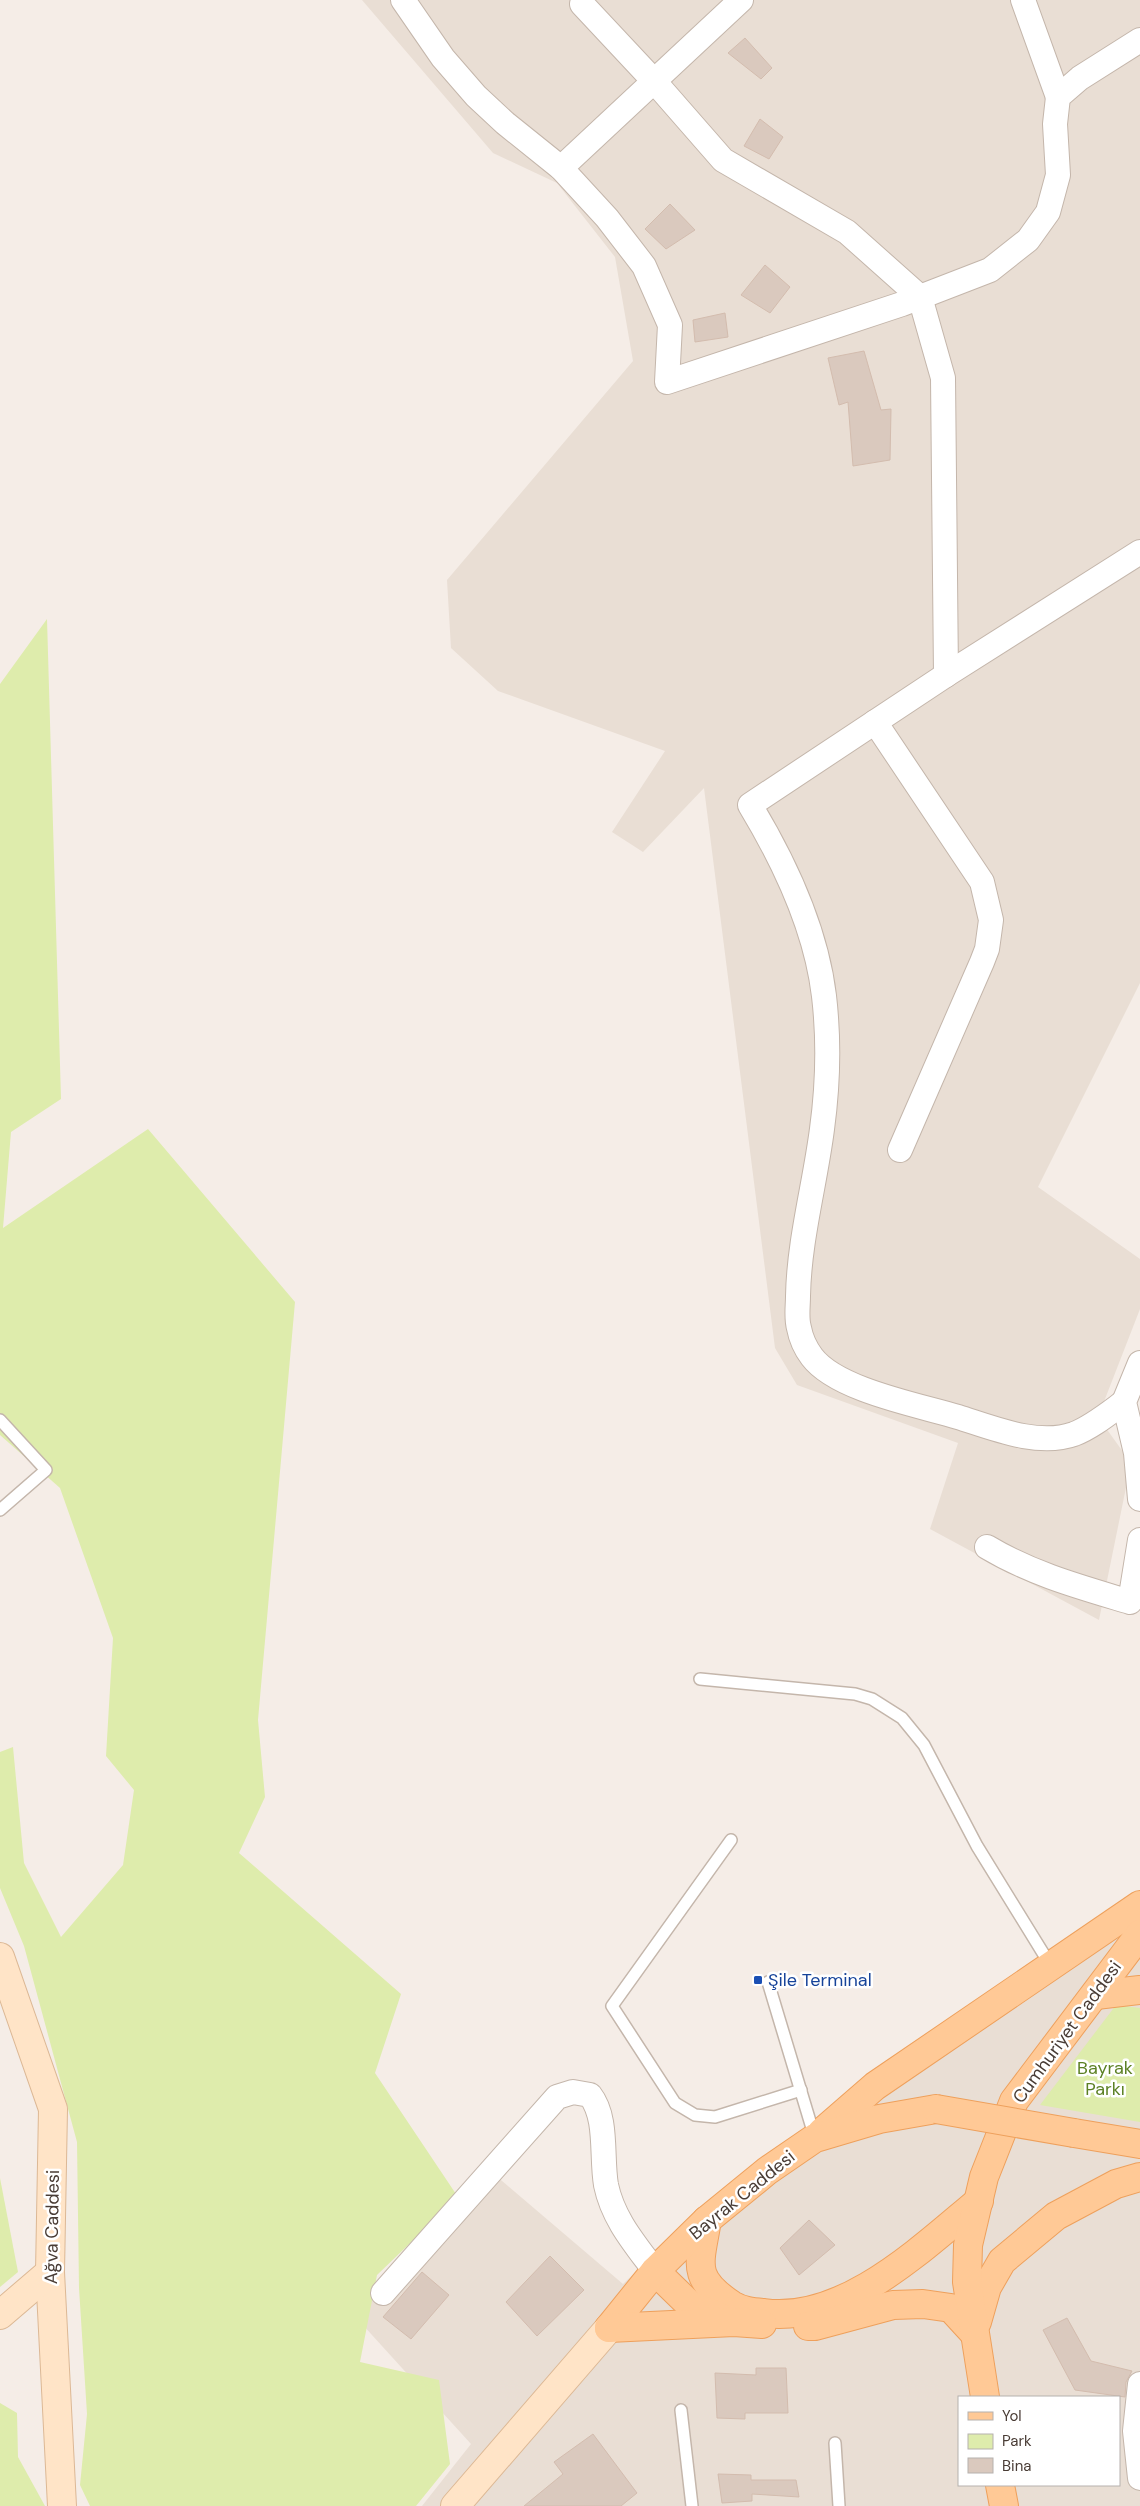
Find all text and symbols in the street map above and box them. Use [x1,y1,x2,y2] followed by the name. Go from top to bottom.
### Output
[1007,1956,1127,2108] street label: Cumhuriyet Caddesi
[768,1968,872,1992] place label: Şile Terminal
[752,1974,764,1986] marker: Şile Terminal
[1077,2056,1133,2101] park label: Bayrak Parkı
[684,2145,800,2245] street label: Bayrak Caddesi
[39,2170,65,2284] street label: Ağva Caddesi
[958,2396,1120,2486] legend
[1002,2406,1022,2426] text: Yol
[1002,2431,1032,2451] text: Park
[1002,2456,1031,2476] text: Bina

